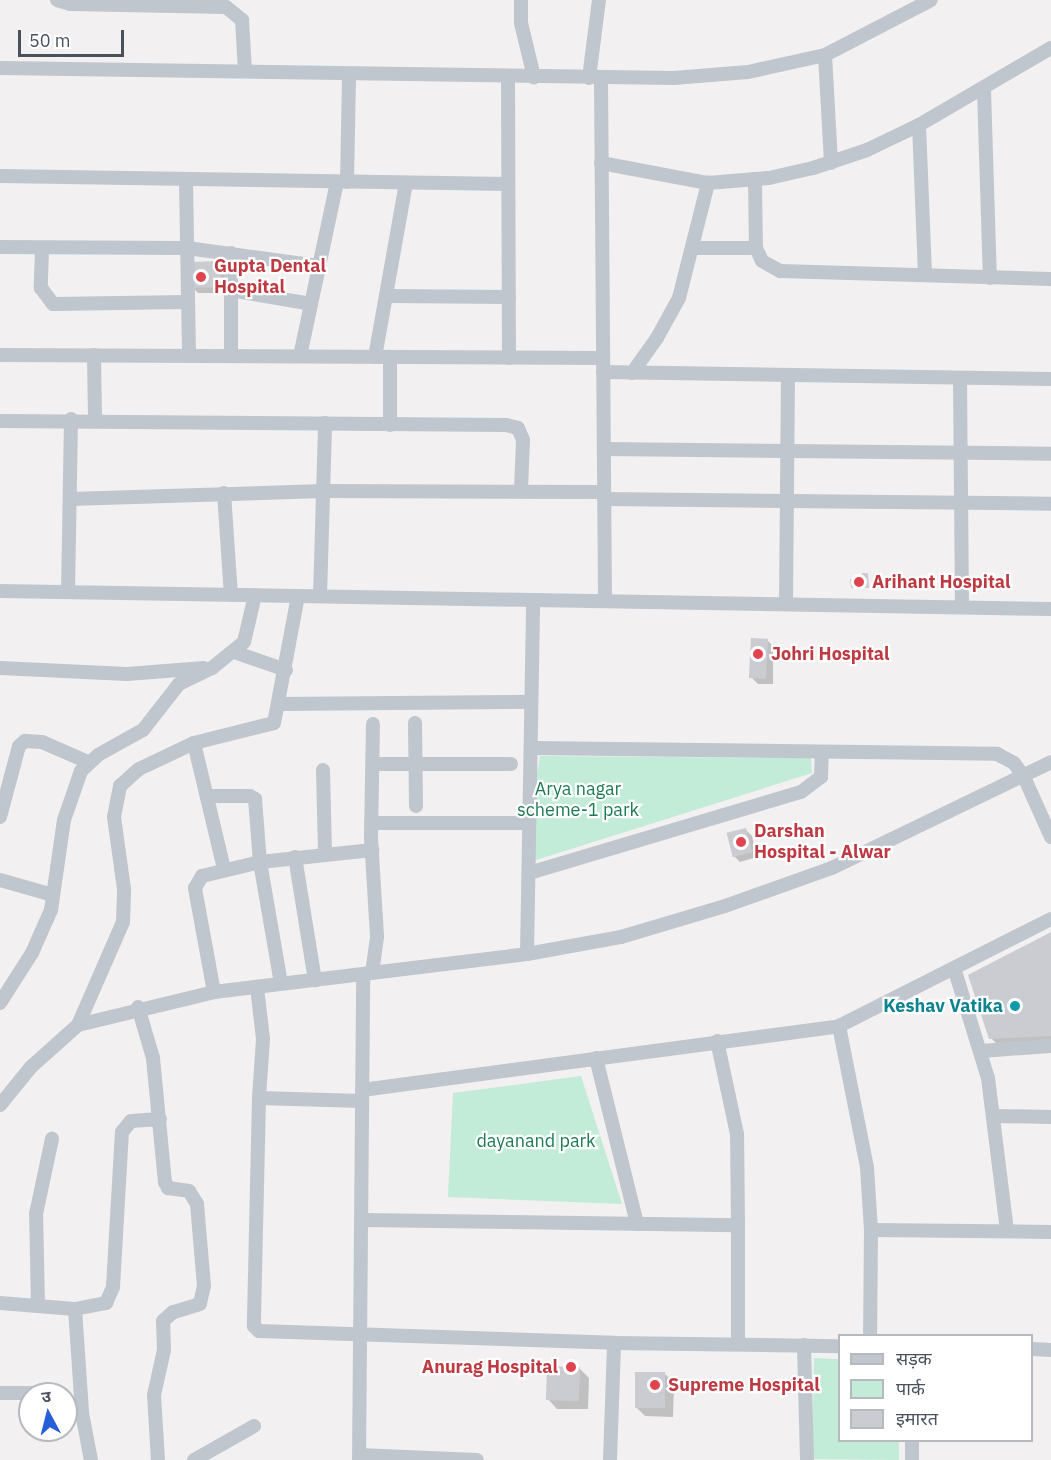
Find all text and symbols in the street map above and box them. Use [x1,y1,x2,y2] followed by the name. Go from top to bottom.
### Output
[21,18,128,56] scale bar
[29,29,71,52] text: 50 m
[214,256,326,298] place label: Gupta Dental Hospital
[192,268,210,286] marker: Gupta Dental Hospital
[872,571,1011,593] place label: Arihant Hospital
[850,573,868,591] marker: Arihant Hospital
[771,643,890,665] place label: Johri Hospital
[749,645,767,663] marker: Johri Hospital
[517,779,639,822] park label: Arya nagar scheme-1 park
[754,821,891,864] place label: Darshan Hospital - Alwar
[732,833,750,851] marker: Darshan Hospital - Alwar
[883,995,1003,1017] place label: Keshav Vatika
[1008,999,1022,1013] marker: Keshav Vatika
[476,1130,596,1152] park label: dayanand park
[838,1334,1033,1442] legend
[896,1347,932,1370] text: सड़क
[422,1356,558,1378] place label: Anurag Hospital
[562,1358,580,1376] marker: Anurag Hospital
[668,1374,820,1396] place label: Supreme Hospital
[646,1376,664,1394] marker: Supreme Hospital
[896,1377,925,1400] text: पार्क
[18,1382,78,1442] north arrow
[40,1386,52,1407] text: उ
[896,1407,938,1430] text: इमारत

